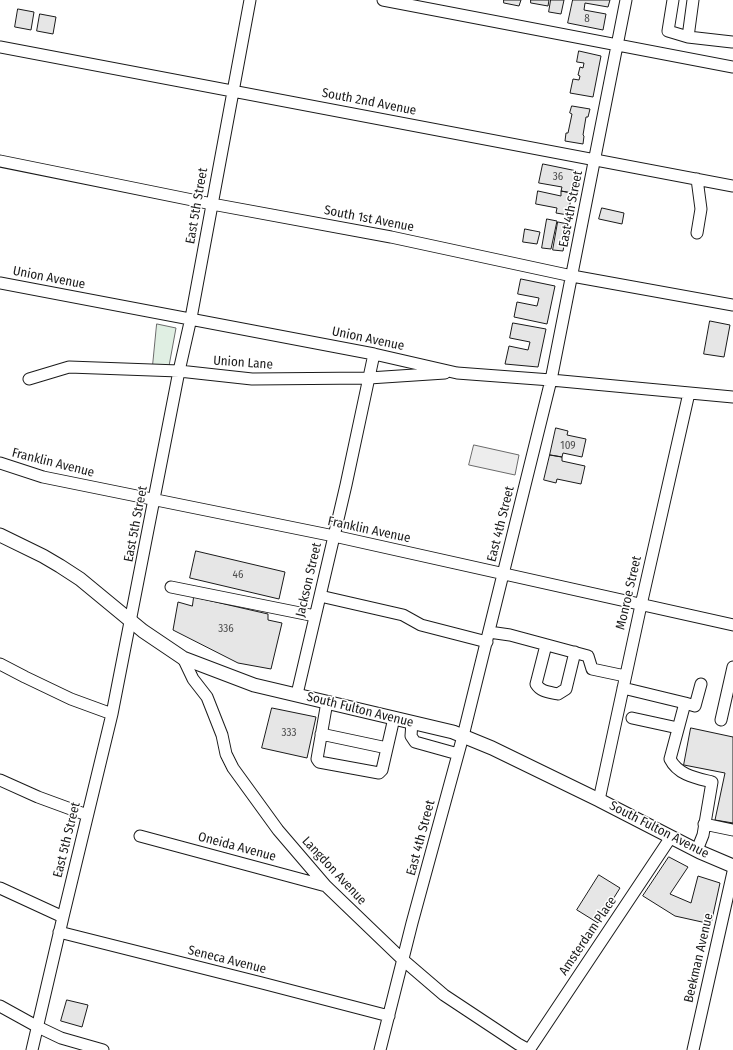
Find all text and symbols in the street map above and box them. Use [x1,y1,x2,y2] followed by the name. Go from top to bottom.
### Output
[584,12,590,26] house number: 8
[320,85,418,119] street label: South 2nd Avenue
[183,167,211,245] street label: East 5th Street
[556,169,586,249] street label: East 4th Street
[553,170,563,184] house number: 36
[323,203,415,235] street label: South 1st Avenue
[11,263,87,293] street label: Union Avenue
[330,324,406,354] street label: Union Avenue
[213,353,273,373] street label: Union Lane
[560,439,576,453] house number: 109
[10,445,96,481] street label: Franklin Avenue
[121,485,151,563] street label: East 5th Street
[484,485,518,563] street label: East 4th Street
[326,514,412,546] street label: Franklin Avenue
[293,541,325,619] street label: Jackson Street
[613,555,645,631] street label: Monroe Street
[233,568,243,582] house number: 46
[218,622,234,636] house number: 336
[305,689,415,731] street label: South Fulton Avenue
[282,726,296,740] house number: 333
[607,798,711,862] street label: South Fulton Avenue
[403,799,439,877] street label: East 4th Street
[50,801,84,879] street label: East 5th Street
[196,829,278,865] street label: Oneida Avenue
[298,834,370,908] street label: Langdon Avenue
[556,894,620,978] street label: Amsterdam Place
[681,912,717,1004] street label: Beekman Avenue
[186,943,268,977] street label: Seneca Avenue

